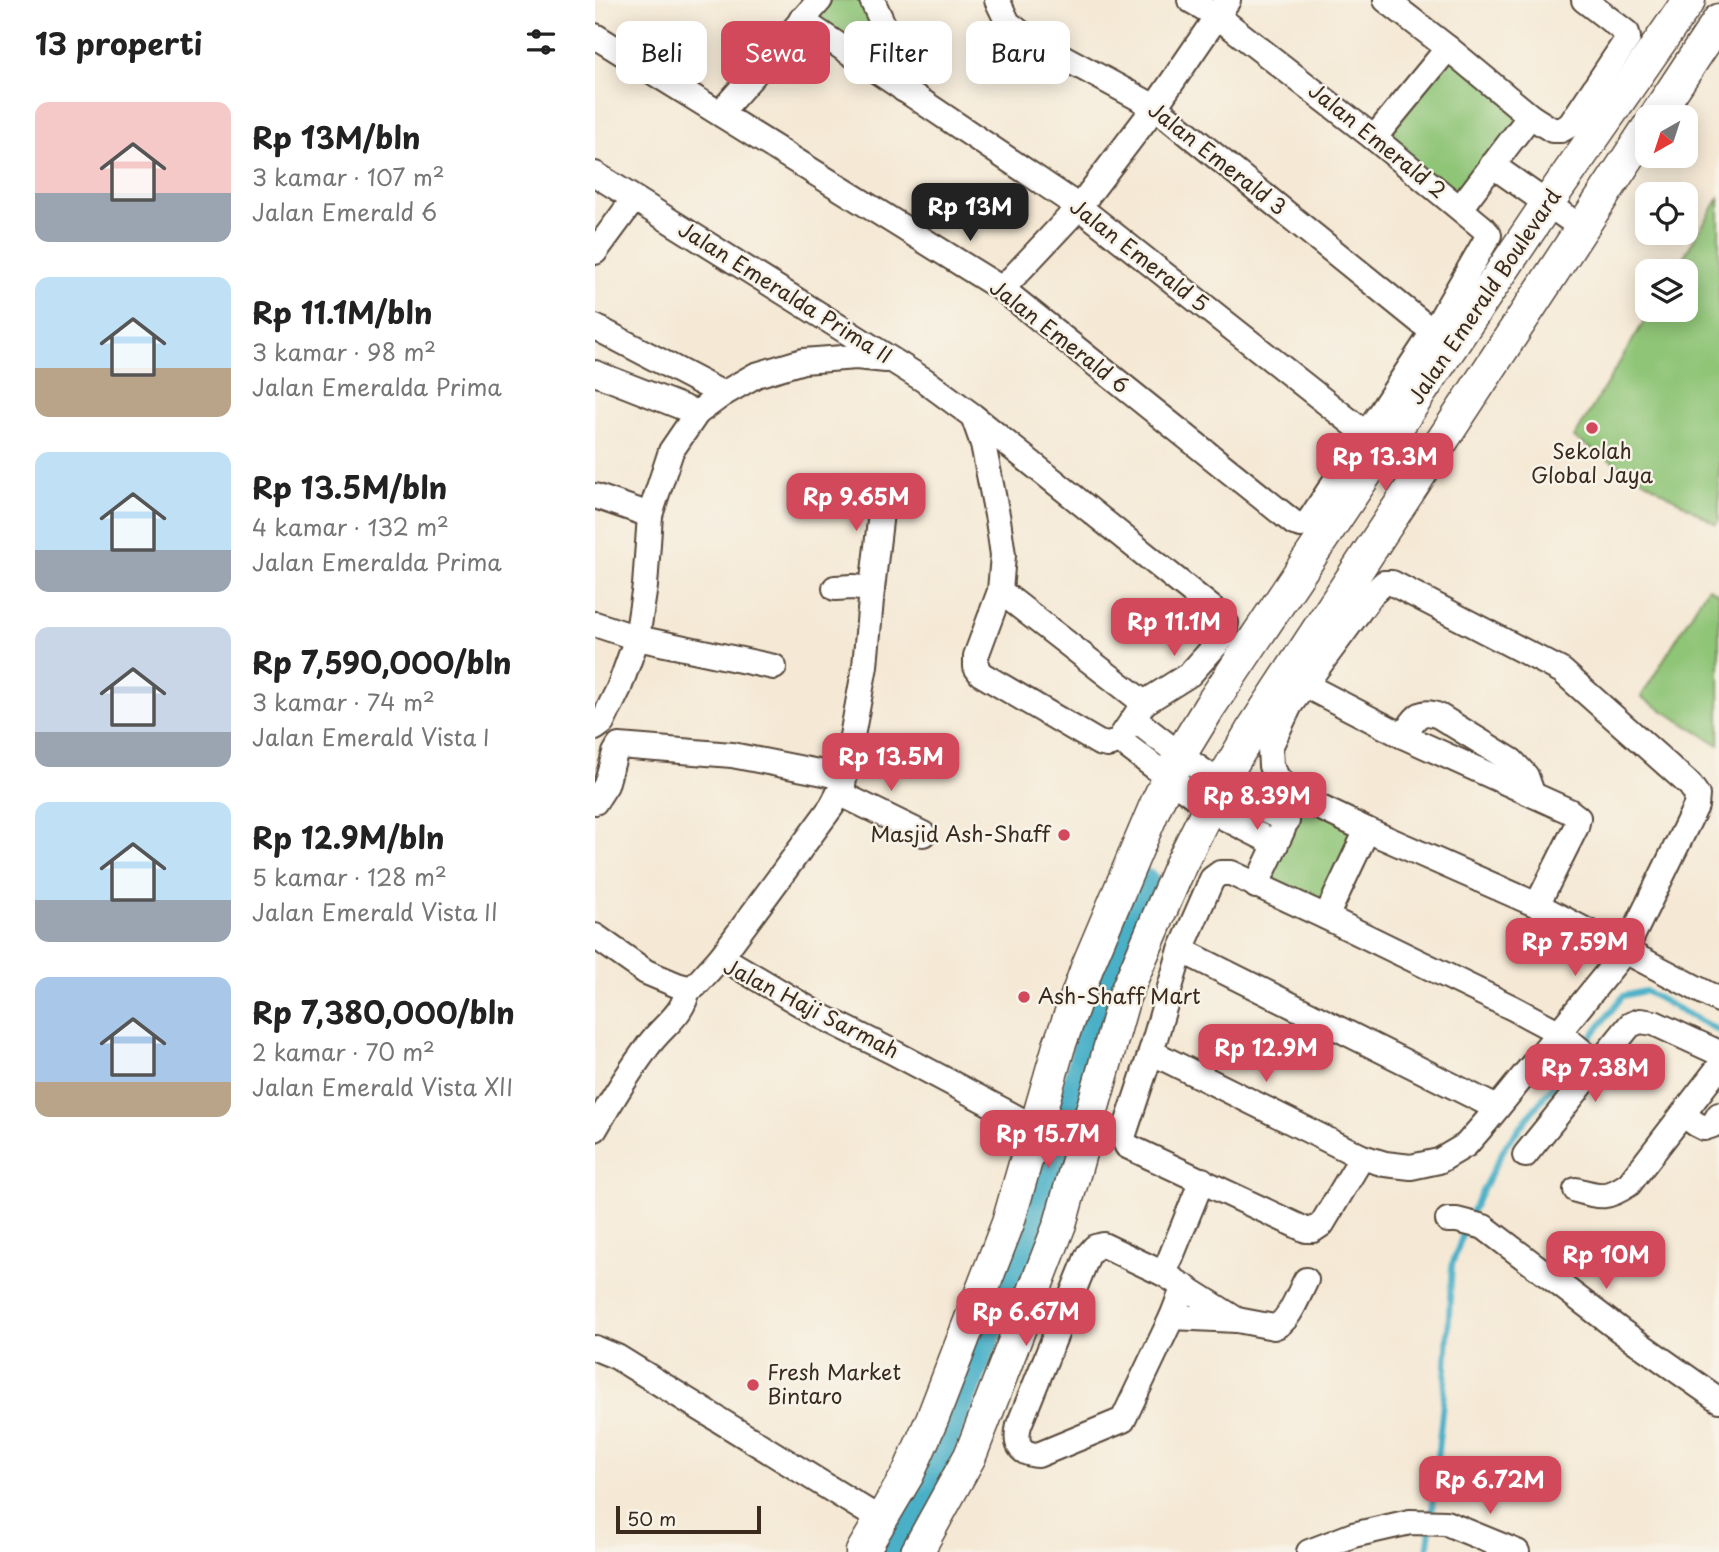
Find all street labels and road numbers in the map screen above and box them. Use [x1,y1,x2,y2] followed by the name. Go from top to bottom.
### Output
[1302,74,1454,205] street label: Jalan Emerald 2
[1142,93,1294,222] street label: Jalan Emerald 3
[1399,181,1568,410] street label: Jalan Emerald Boulevard
[1064,190,1217,319] street label: Jalan Emerald 5
[673,212,899,370] street label: Jalan Emeralda Prima II
[984,271,1137,400] street label: Jalan Emerald 6
[719,949,905,1065] street label: Jalan Haji Sarmah

